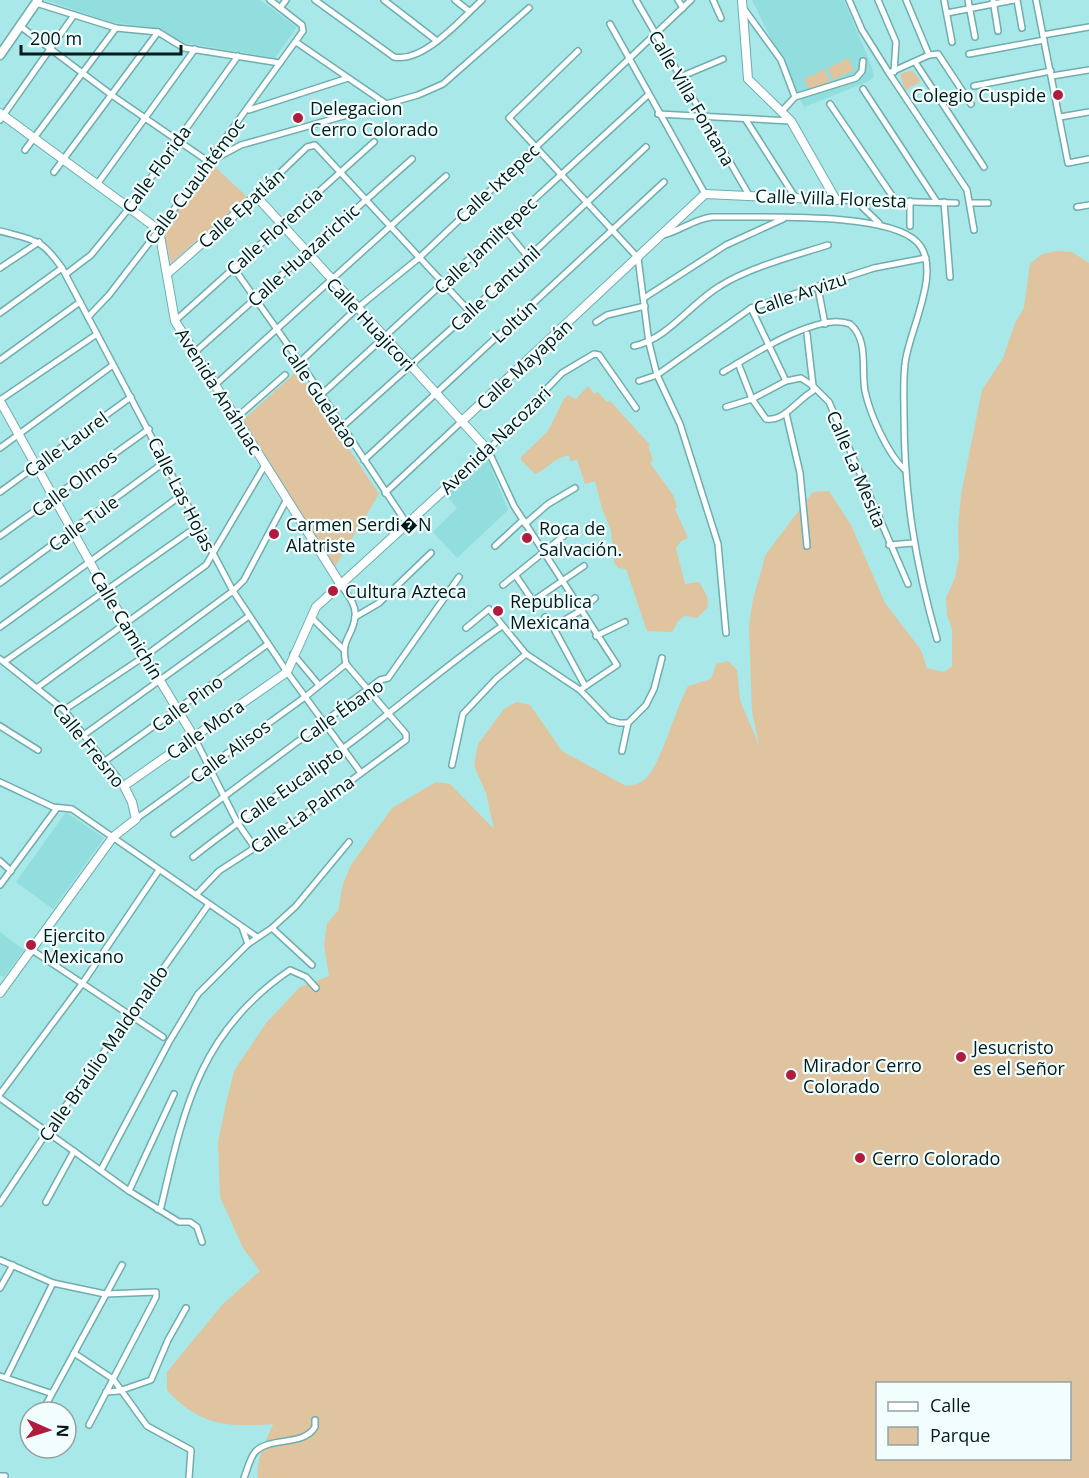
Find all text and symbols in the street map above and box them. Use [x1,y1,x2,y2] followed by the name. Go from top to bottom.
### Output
[21,18,182,56] scale bar
[30,26,82,50] text: 200 m
[643,26,741,170] street label: Calle Villa Fontana
[912,83,1046,107] place label: Colegio Cuspide
[1051,88,1065,102] marker: Colegio Cuspide
[310,96,438,141] place label: Delegacion Cerro Colorado
[291,111,305,125] marker: Delegacion Cerro Colorado
[139,113,250,249] street label: Calle Cuauhtémoc
[116,120,196,218] street label: Calle Florida
[450,138,544,228] street label: Calle Ixtepec
[193,163,289,253] street label: Calle Epatlán
[221,181,327,281] street label: Calle Florencia
[755,183,907,213] street label: Calle Villa Floresta
[429,191,542,299] street label: Calle Jamiltepec
[242,198,364,312] street label: Calle Huazarichic
[445,240,545,336] street label: Calle Cantunil
[750,266,850,320] street label: Calle Arvizu
[321,272,421,376] street label: Calle Huajicori
[486,294,542,348] street label: Loltún
[471,313,577,415] street label: Calle Mayapán
[170,323,268,459] street label: Avenida Anáhuac
[276,338,364,452] street label: Calle Guelatao
[434,381,556,499] street label: Avenida Nacozari
[19,406,113,482] street label: Calle Laurel
[822,407,892,531] street label: Calle La Mesita
[143,433,221,555] street label: Calle Las Hojas
[27,444,121,522] street label: Calle Olmos
[43,490,123,556] street label: Calle Tule
[286,512,432,557] place label: Carmen Serdi�N Alatriste
[539,516,622,561] place label: Roca de Salvación.
[267,527,281,541] marker: Carmen Serdi�N Alatriste
[520,531,534,545] marker: Roca de Salvación.
[85,566,169,684] street label: Calle Camichín
[345,579,466,603] place label: Cultura Azteca
[326,584,340,598] marker: Cultura Azteca
[510,589,592,634] place label: Republica Mexicana
[491,604,505,618] marker: Republica Mexicana
[147,669,227,737] street label: Calle Pino
[294,673,388,749] street label: Calle Ébano
[161,693,249,765] street label: Calle Mora
[47,698,131,792] street label: Calle Fresno
[185,714,275,788] street label: Calle Alisos
[234,740,348,830] street label: Calle Eucalipto
[245,769,359,859] street label: Calle La Palma
[43,923,124,968] place label: Ejercito Mexicano
[24,938,38,952] marker: Ejercito Mexicano
[33,960,173,1146] street label: Calle Braúlio Maldonaldo
[971,1035,1066,1080] place label: Jesucristo es el Señor
[954,1050,968,1064] marker: Jesucristo es el Señor
[803,1053,922,1098] place label: Mirador Cerro Colorado
[784,1068,798,1082] marker: Mirador Cerro Colorado
[872,1146,1000,1170] place label: Cerro Colorado
[853,1151,867,1165] marker: Cerro Colorado
[876,1382,1071,1460] legend
[930,1393,971,1417] text: Calle
[18,1400,78,1460] north arrow
[930,1423,990,1447] text: Parque
[52,1424,74,1438] text: N

